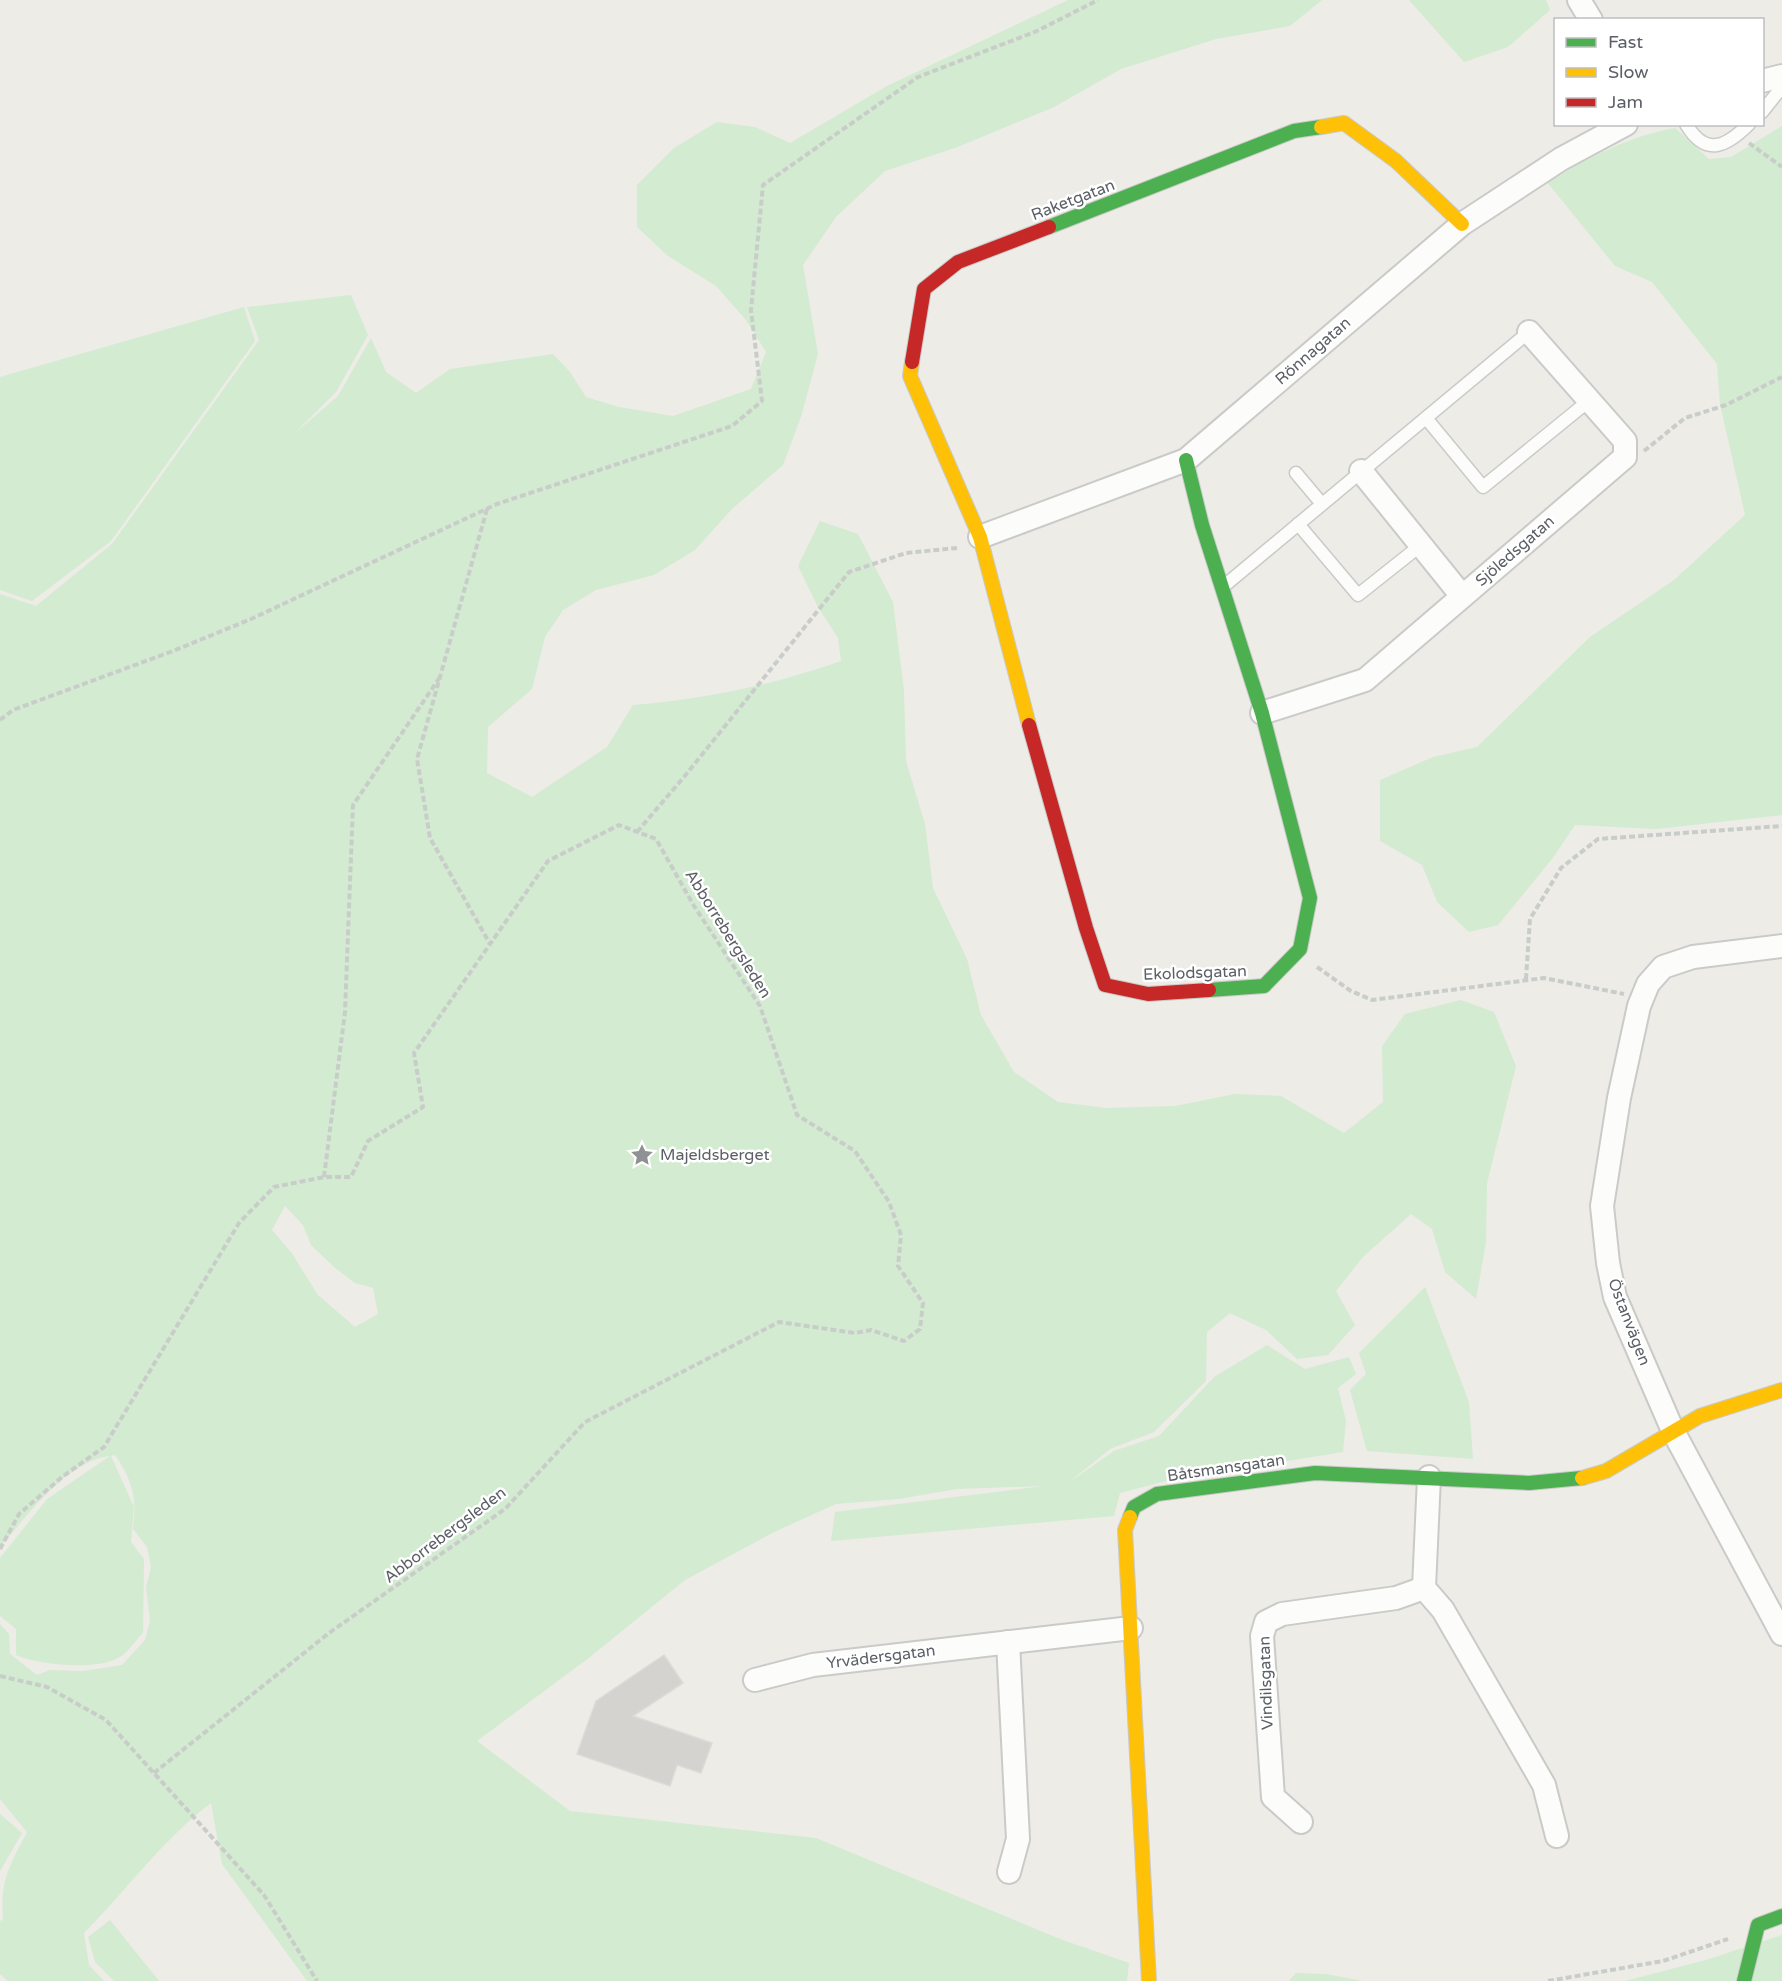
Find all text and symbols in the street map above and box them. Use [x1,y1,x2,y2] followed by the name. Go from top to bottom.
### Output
[1554,18,1764,126] legend
[1608,31,1643,53] text: Fast
[1608,61,1649,83] text: Slow
[1608,91,1643,113] text: Jam
[1028,175,1118,225] street label: Raketgatan
[1271,313,1355,389] street label: Rönnagatan
[1471,511,1559,591] street label: Sjöledsgatan
[680,866,776,1002] street label: Abborrebergsleden
[1143,961,1247,985] street label: Ekolodsgatan
[629,1142,655,1168] place icon: Majeldsberget
[660,1145,770,1165] place label: Majeldsberget
[1603,1276,1655,1368] street label: Östanvägen
[1166,1450,1286,1486] street label: Båtsmansgatan
[380,1483,510,1587] street label: Abborrebergsleden
[1254,1636,1278,1730] street label: Vindilsgatan
[826,1640,936,1674] street label: Yrvädersgatan

